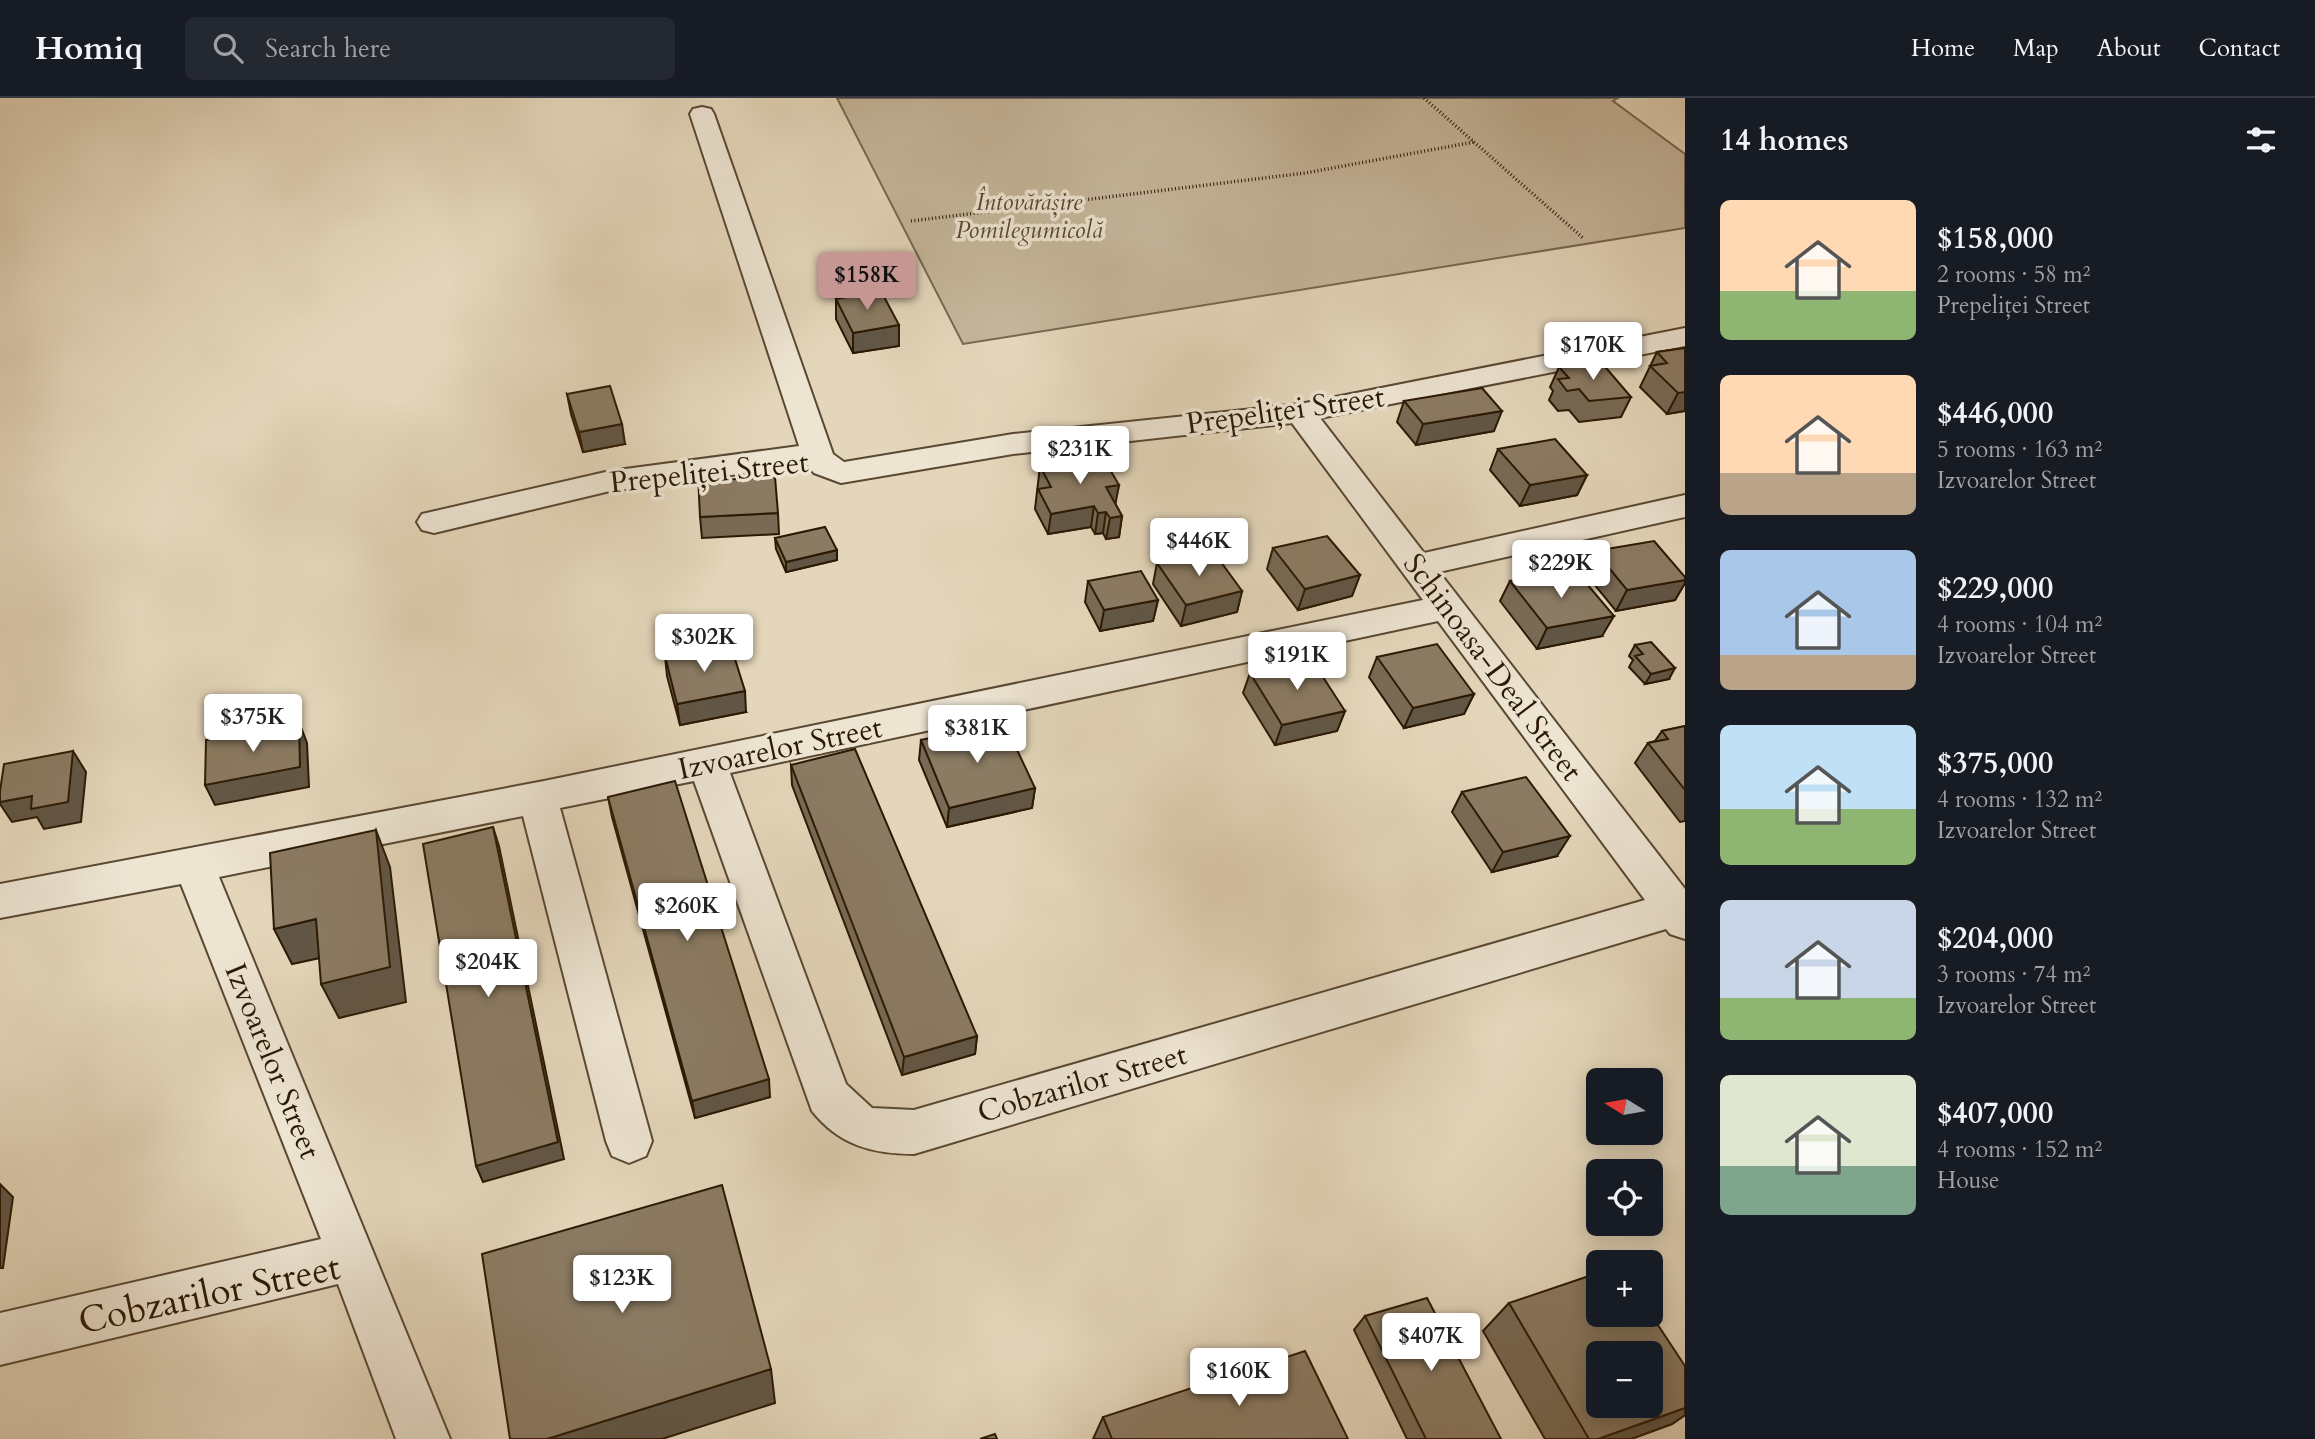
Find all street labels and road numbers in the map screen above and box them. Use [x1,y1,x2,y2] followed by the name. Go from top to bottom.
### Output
[1183,376,1387,445] street label: Prepeliței Street
[608,442,811,503] street label: Prepeliței Street
[1393,545,1592,790] street label: Schinoasa-Deal Street
[674,707,886,790] street label: Izvoarelor Street
[215,957,331,1166] street label: Izvoarelor Street
[973,1034,1192,1133] street label: Cobzarilor Street
[74,1242,345,1346] street label: Cobzarilor Street

